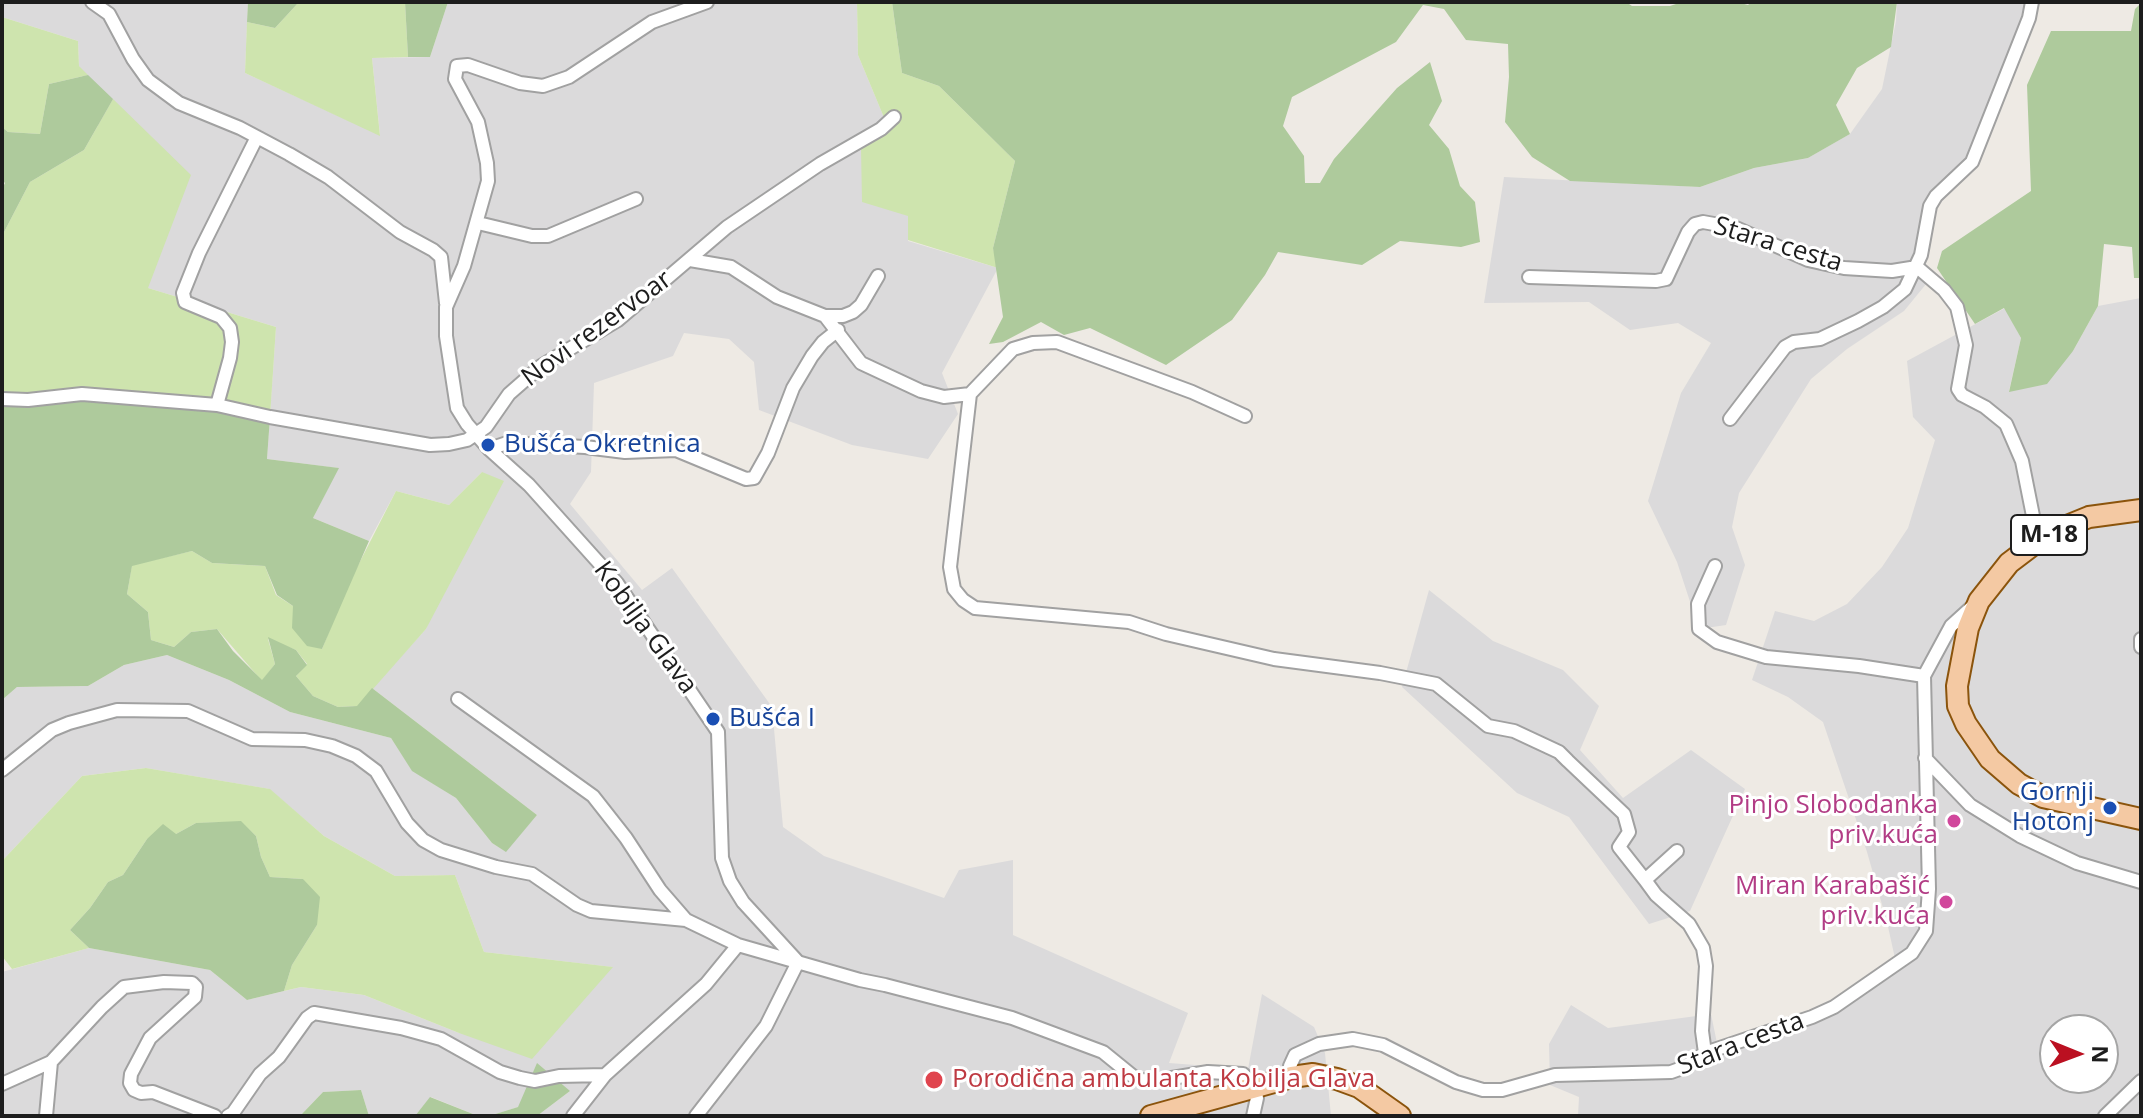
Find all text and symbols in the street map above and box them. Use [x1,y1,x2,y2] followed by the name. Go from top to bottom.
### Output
[1710,211,1846,279] street label: Stara cesta
[516,264,678,394] street label: Novi rezervoar
[504,429,701,461] place label: Bušća Okretnica
[479,436,497,454] marker: Bušća Okretnica
[2011,515,2087,555] road number: M-18
[587,556,703,700] street label: Kobilja Glava
[729,703,815,735] place label: Bušća I
[704,710,722,728] marker: Bušća I
[2012,777,2094,838] place label: Gornji Hotonj
[1728,790,1938,852] place label: Pinjo Slobodanka priv.kuća
[2101,799,2119,817] marker: Gornji Hotonj
[1945,812,1963,830] marker: Pinjo Slobodanka priv.kuća
[1735,871,1930,932] place label: Miran Karabašić priv.kuća
[1937,893,1955,911] marker: Miran Karabašić priv.kuća
[1673,1006,1809,1082] street label: Stara cesta
[2039,1014,2119,1094] north arrow
[2086,1045,2116,1064] text: N
[952,1064,1375,1096] place label: Porodična ambulanta Kobilja Glava
[923,1069,945,1091] marker: Porodična ambulanta Kobilja Glava

